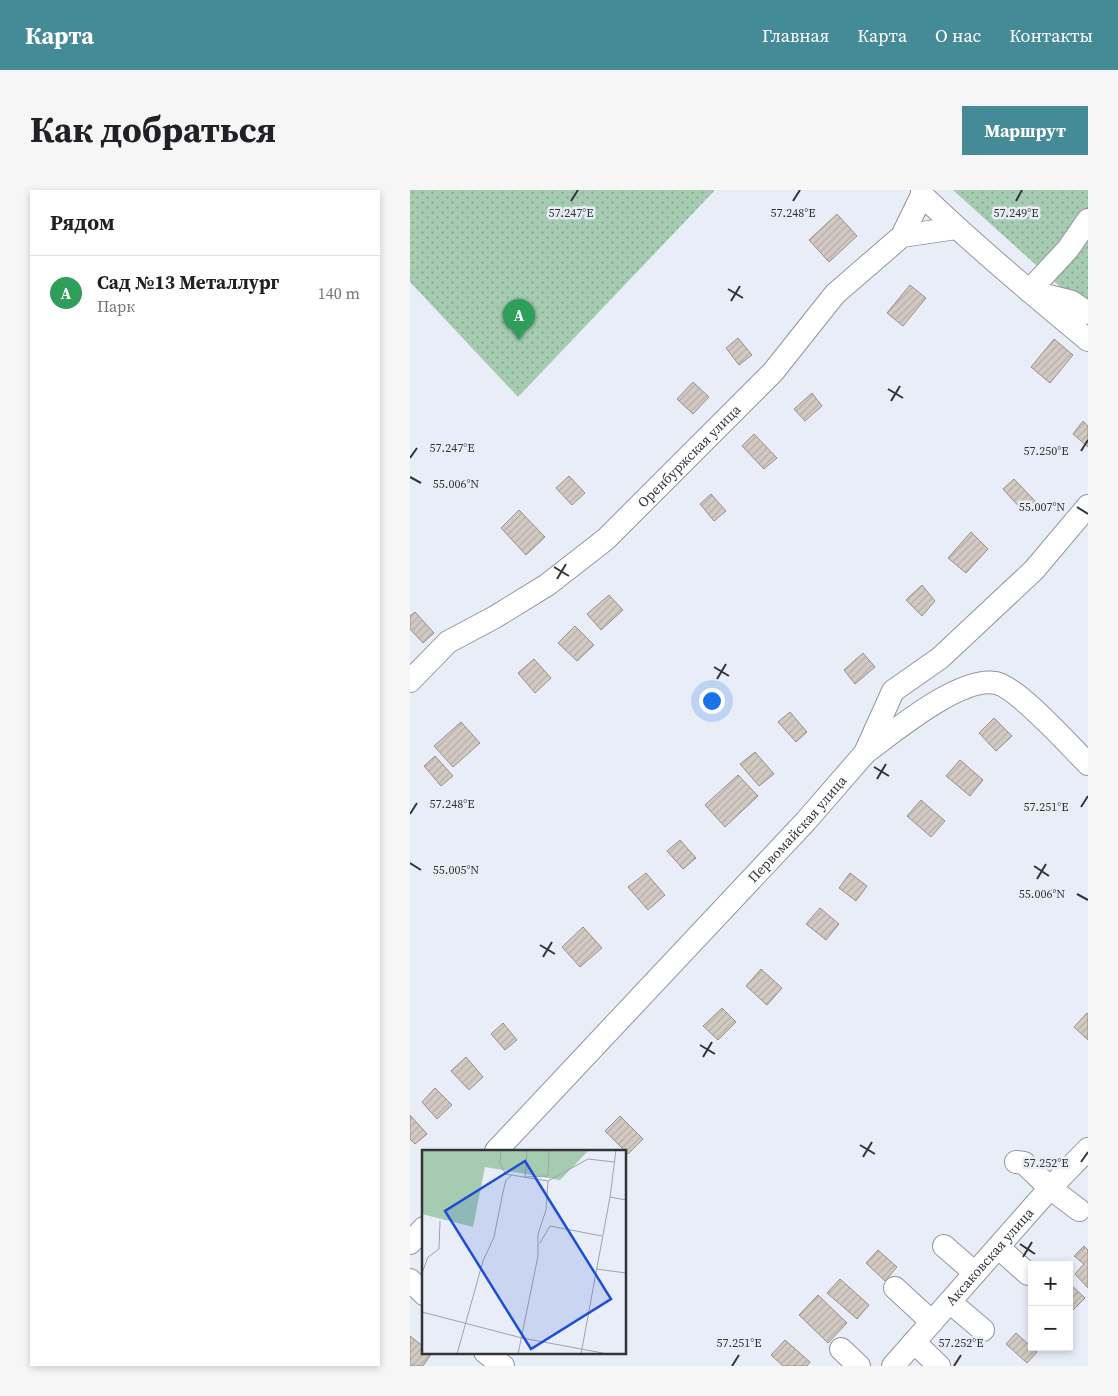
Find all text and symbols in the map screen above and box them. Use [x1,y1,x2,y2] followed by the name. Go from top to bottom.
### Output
[25,19,94,52] text: Карта
[762,23,829,48] text: Главная
[857,23,907,48] text: Карта
[935,23,981,48] text: О нас
[1009,23,1093,48] text: Контакты
[30,106,276,154] text: Как добраться
[962,106,1088,155] button: Маршрут
[549,205,593,221] text: 57.247°E
[771,205,815,221] text: 57.248°E
[994,205,1038,221] text: 57.249°E
[50,208,115,237] text: Рядом
[97,269,279,295] text: Сад №13 Металлург
[61,282,71,304] text: A
[318,282,360,304] text: 140 m
[97,295,135,317] text: Парк
[503,299,535,340] pin: A
[633,399,746,512] street label: Оренбуржская улица
[430,440,474,456] text: 57.247°E
[1024,443,1068,459] text: 57.250°E
[433,476,479,492] text: 55.006°N
[1019,499,1065,515] text: 55.007°N
[699,688,725,714] your location
[743,770,852,887] street label: Первомайская улица
[430,796,474,812] text: 57.248°E
[1024,799,1068,815] text: 57.251°E
[433,862,479,878] text: 55.005°N
[1019,886,1065,902] text: 55.006°N
[422,1150,626,1354] inset map
[1024,1155,1068,1171] text: 57.252°E
[941,1202,1039,1310] street label: Аксаковская улица
[1028,1261,1073,1351] map controls
[1028,1261,1073,1306] button: +
[1028,1306,1073,1351] button: −
[717,1335,761,1351] text: 57.251°E
[939,1335,983,1351] text: 57.252°E

